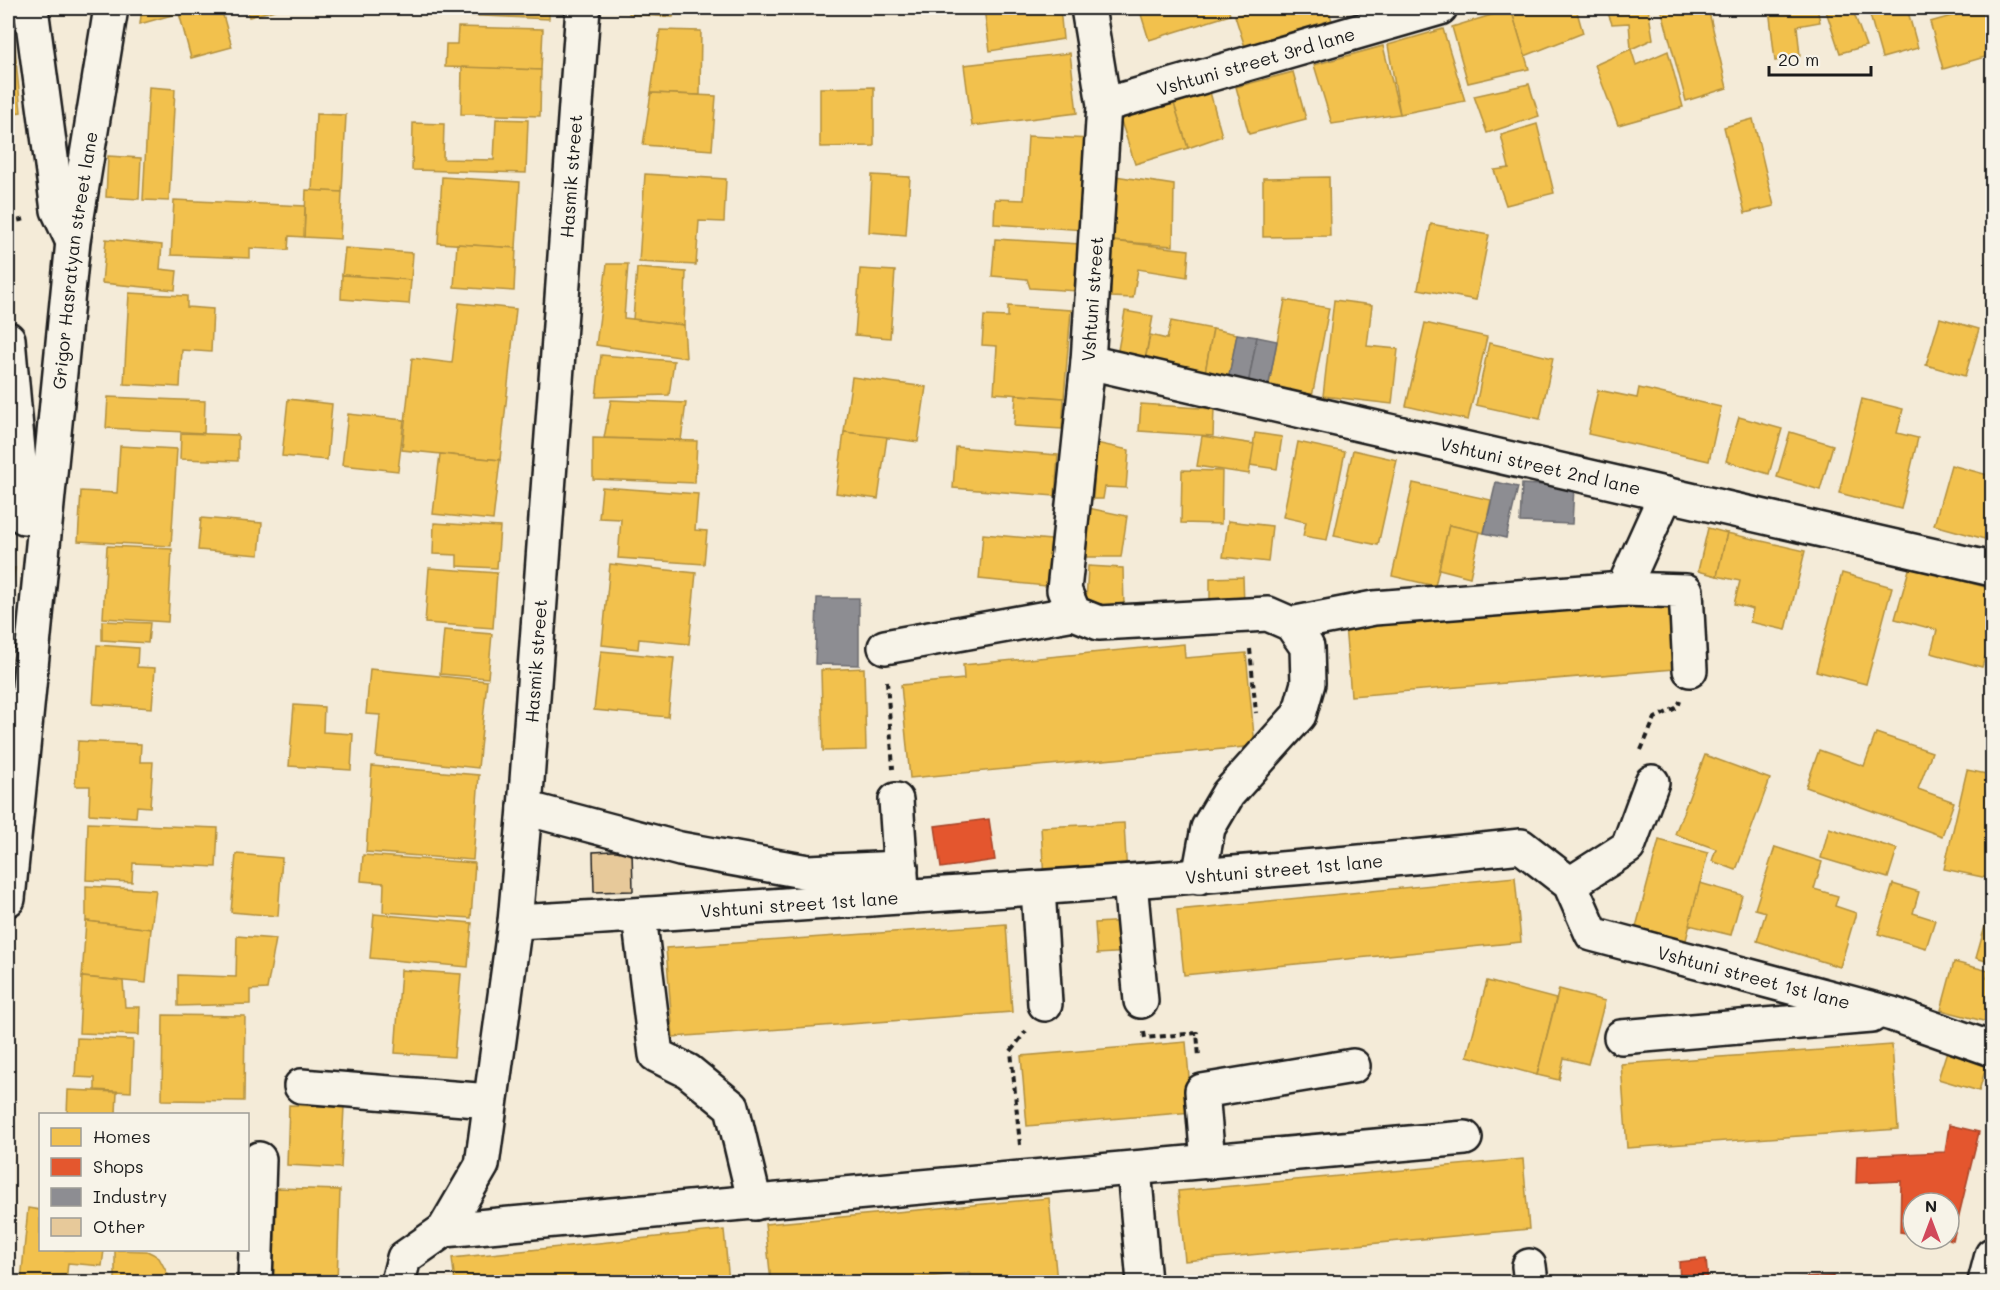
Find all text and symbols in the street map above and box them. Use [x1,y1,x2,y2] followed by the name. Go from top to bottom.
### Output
[1154,21,1358,101] street label: Vshtuni street 3rd lane
[1769,39,1871,77] scale bar
[1778,47,1819,71] text: 20 m
[554,113,587,239] street label: Hasmik street
[46,130,103,391] street label: Grigor Hasratyan street lane
[1076,236,1108,362] street label: Vshtuni street
[1438,431,1643,500] street label: Vshtuni street 2nd lane
[519,598,552,724] street label: Hasmik street
[1184,848,1384,889] street label: Vshtuni street 1st lane
[700,885,899,923] street label: Vshtuni street 1st lane
[1655,940,1853,1014] street label: Vshtuni street 1st lane
[39,1113,249,1251] legend
[93,1124,151,1148] text: Homes
[93,1154,144,1178] text: Shops
[93,1184,167,1208] text: Industry
[1901,1191,1961,1251] north arrow
[1925,1195,1937,1216] text: N
[93,1214,146,1238] text: Other

